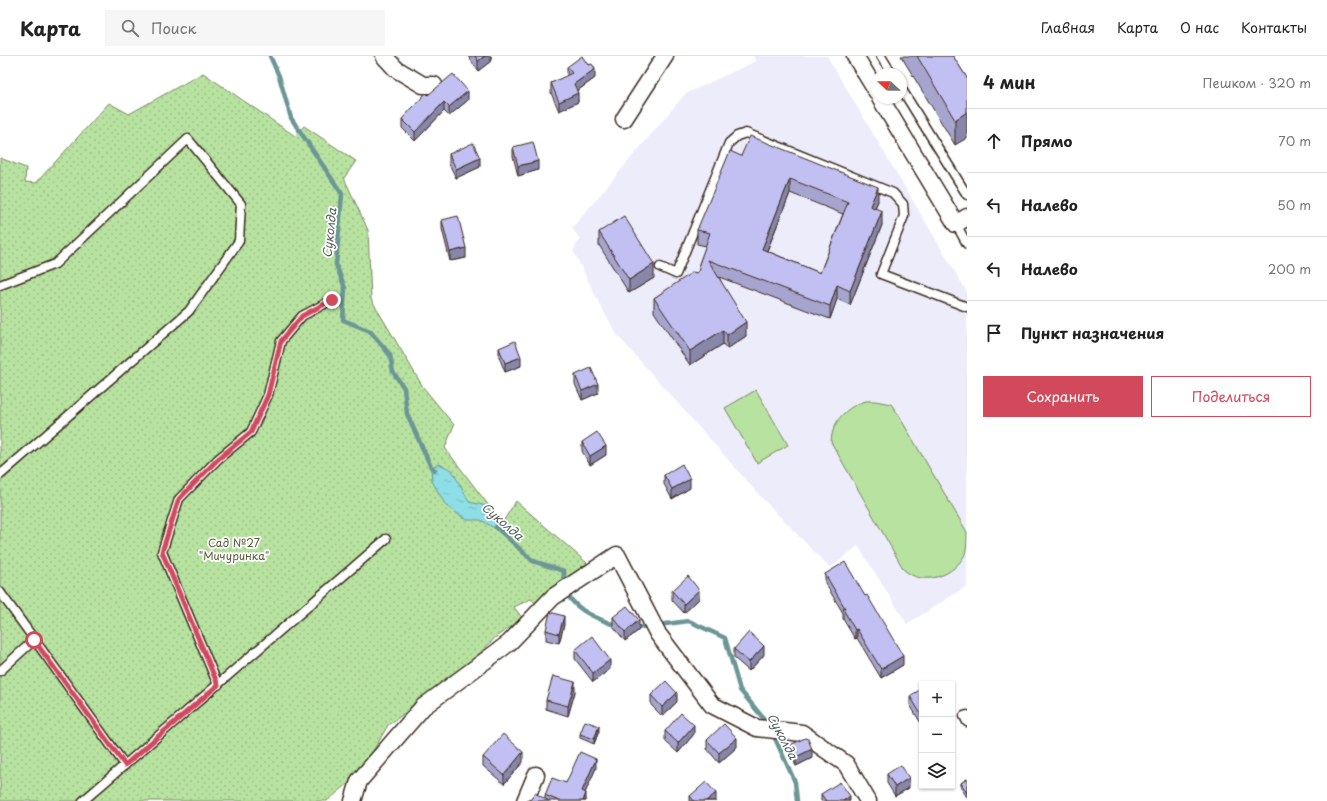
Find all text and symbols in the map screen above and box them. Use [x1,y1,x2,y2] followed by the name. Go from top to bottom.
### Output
[105,10,385,46] search box
[20,14,81,42] text: Карта
[151,16,196,39] text: Поиск
[119,17,141,39] icon: search
[1041,17,1095,38] text: Главная
[1117,17,1158,38] text: Карта
[1180,17,1219,38] text: О нас
[1241,17,1307,38] text: Контакты
[871,68,907,104] north arrow
[983,69,1036,95] text: 4 мин
[1203,73,1311,92] text: Пешком · 320 m
[1021,129,1072,152] text: Прямо
[983,130,1005,152] icon: ahead
[1278,131,1311,150] text: 70 m
[1021,193,1078,216] text: Налево
[983,194,1005,216] icon: left
[1277,195,1311,214] text: 50 m
[317,207,341,259] water label: Суколда
[1021,257,1078,280] text: Налево
[983,258,1005,280] icon: left
[1268,259,1311,278] text: 200 m
[323,291,341,309] route end
[1021,321,1164,344] text: Пункт назначения
[983,322,1005,344] icon: arrive
[983,376,1143,417] button: Сохранить
[1151,376,1311,417] button: Поделиться
[478,498,528,545] water label: Суколда
[199,534,269,564] park label: Сад №27 "Мичуринка"
[25,631,43,649] route start
[919,681,955,789] map controls
[919,681,955,717] button: +
[763,710,803,763] water label: Суколда
[919,717,955,753] button: −
[919,753,955,789] button: layers

